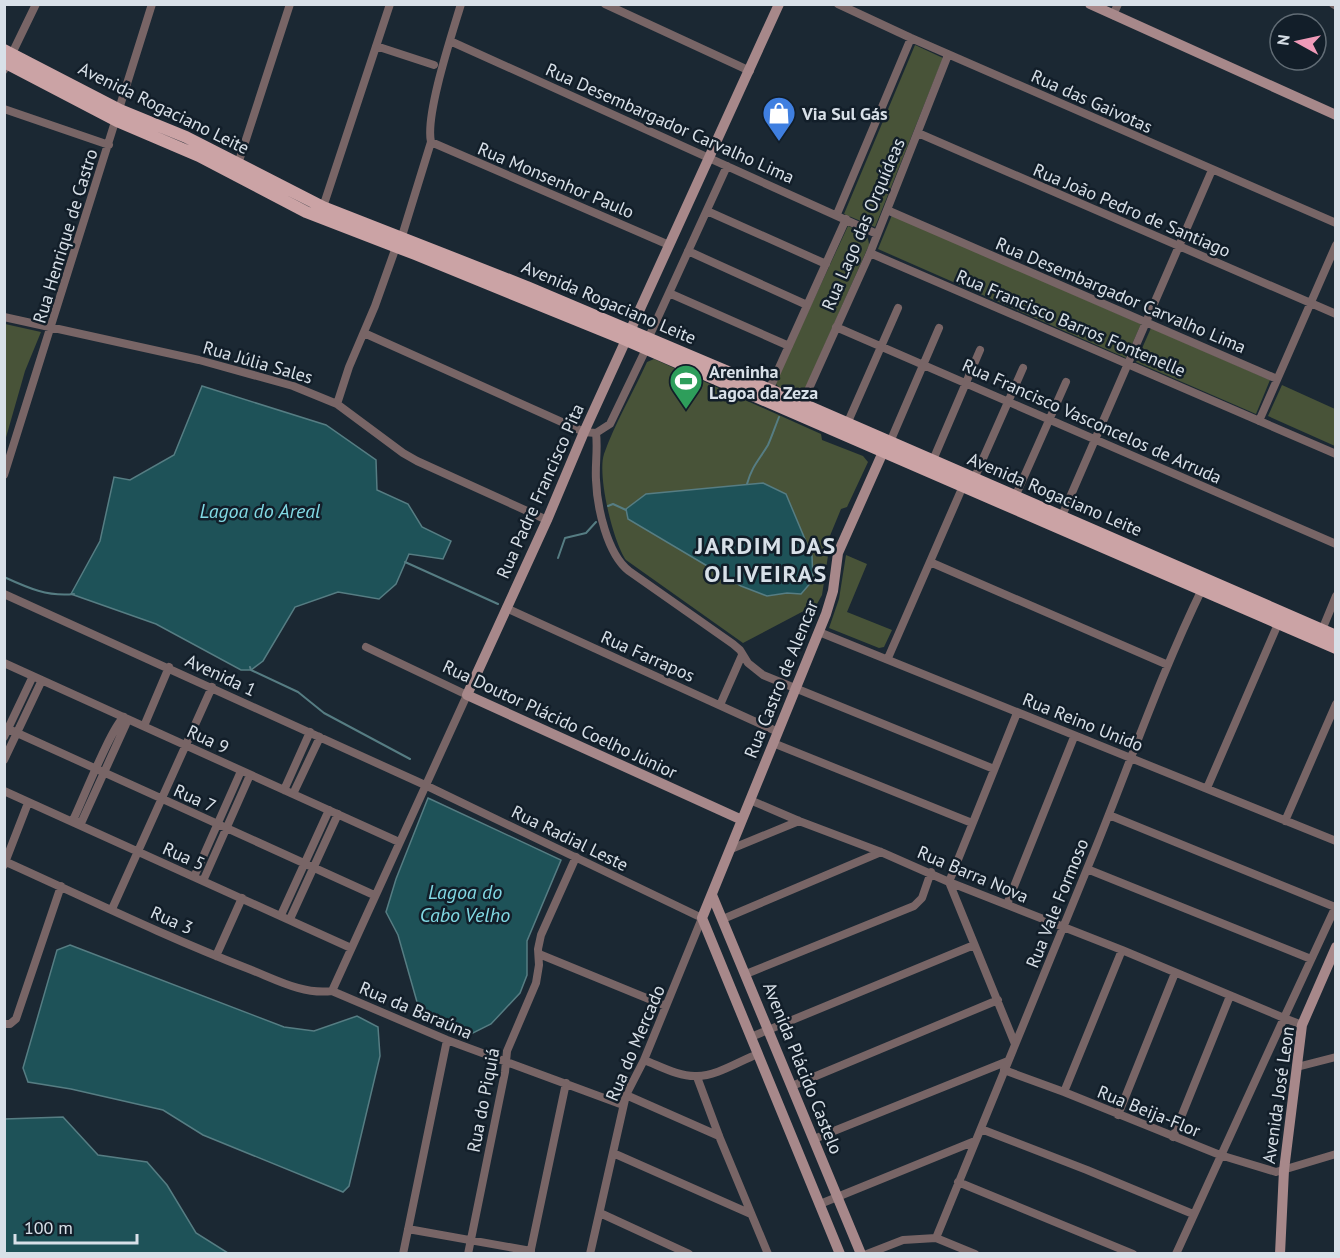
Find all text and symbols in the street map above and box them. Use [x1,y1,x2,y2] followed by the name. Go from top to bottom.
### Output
[1268,12,1328,72] north arrow
[1273,33,1294,47] text: N
[75,57,253,159] street label: Avenida Rogaciano Leite
[542,58,798,188] street label: Rua Desembargador Carvalho Lima
[1028,64,1156,138] street label: Rua das Gaivotas
[761,95,797,142] shop icon: Via Sul Gás
[801,102,888,125] place label: Via Sul Gás
[816,134,910,314] street label: Rua Lago das Orquídeas
[474,137,638,223] street label: Rua Monsenhor Paulo
[27,146,103,326] street label: Rua Henrique de Castro
[1030,158,1234,262] street label: Rua João Pedro de Santiago
[992,232,1250,358] street label: Rua Desembargador Carvalho Lima
[518,255,700,349] street label: Avenida Rogaciano Leite
[953,264,1189,382] street label: Rua Francisco Barros Fontenelle
[200,335,316,389] street label: Rua Júlia Sales
[959,353,1225,489] street label: Rua Francisco Vasconcelos de Arruda
[709,360,818,404] place label: Areninha Lagoa da Zeza
[668,363,704,410] sports icon: Areninha Lagoa da Zeza
[491,400,589,582] street label: Rua Padre Francisco Pita
[964,447,1146,541] street label: Avenida Rogaciano Leite
[200,498,321,524] water label: Lagoa do Areal
[694,530,837,589] district label: JARDIM DAS OLIVEIRAS
[739,597,823,761] street label: Rua Castro de Alencar
[597,625,699,687] street label: Rua Farrapos
[182,649,260,701] street label: Avenida 1
[439,654,681,784] street label: Rua Doutor Plácido Coelho Júnior
[1019,687,1147,757] street label: Rua Reino Unido
[183,719,233,759] street label: Rua 9
[170,779,220,817] street label: Rua 7
[508,800,632,876] street label: Rua Radial Leste
[1021,835,1093,971] street label: Rua Vale Formoso
[159,837,209,875] street label: Rua 5
[914,840,1032,908] street label: Rua Barra Nova
[420,879,510,928] water label: Lagoa do Cabo Velho
[147,901,197,939] street label: Rua 3
[356,976,476,1044] street label: Rua da Baraúna
[758,979,848,1157] street label: Avenida Plácido Castelo
[600,981,670,1105] street label: Rua do Mercado
[1257,1025,1299,1165] street label: Avenida José Leon
[462,1046,504,1154] street label: Rua do Piquiá
[1094,1080,1204,1142] street label: Rua Beija-Flor
[15,1207,136,1245] scale bar
[24,1216,73,1239] text: 100 m

